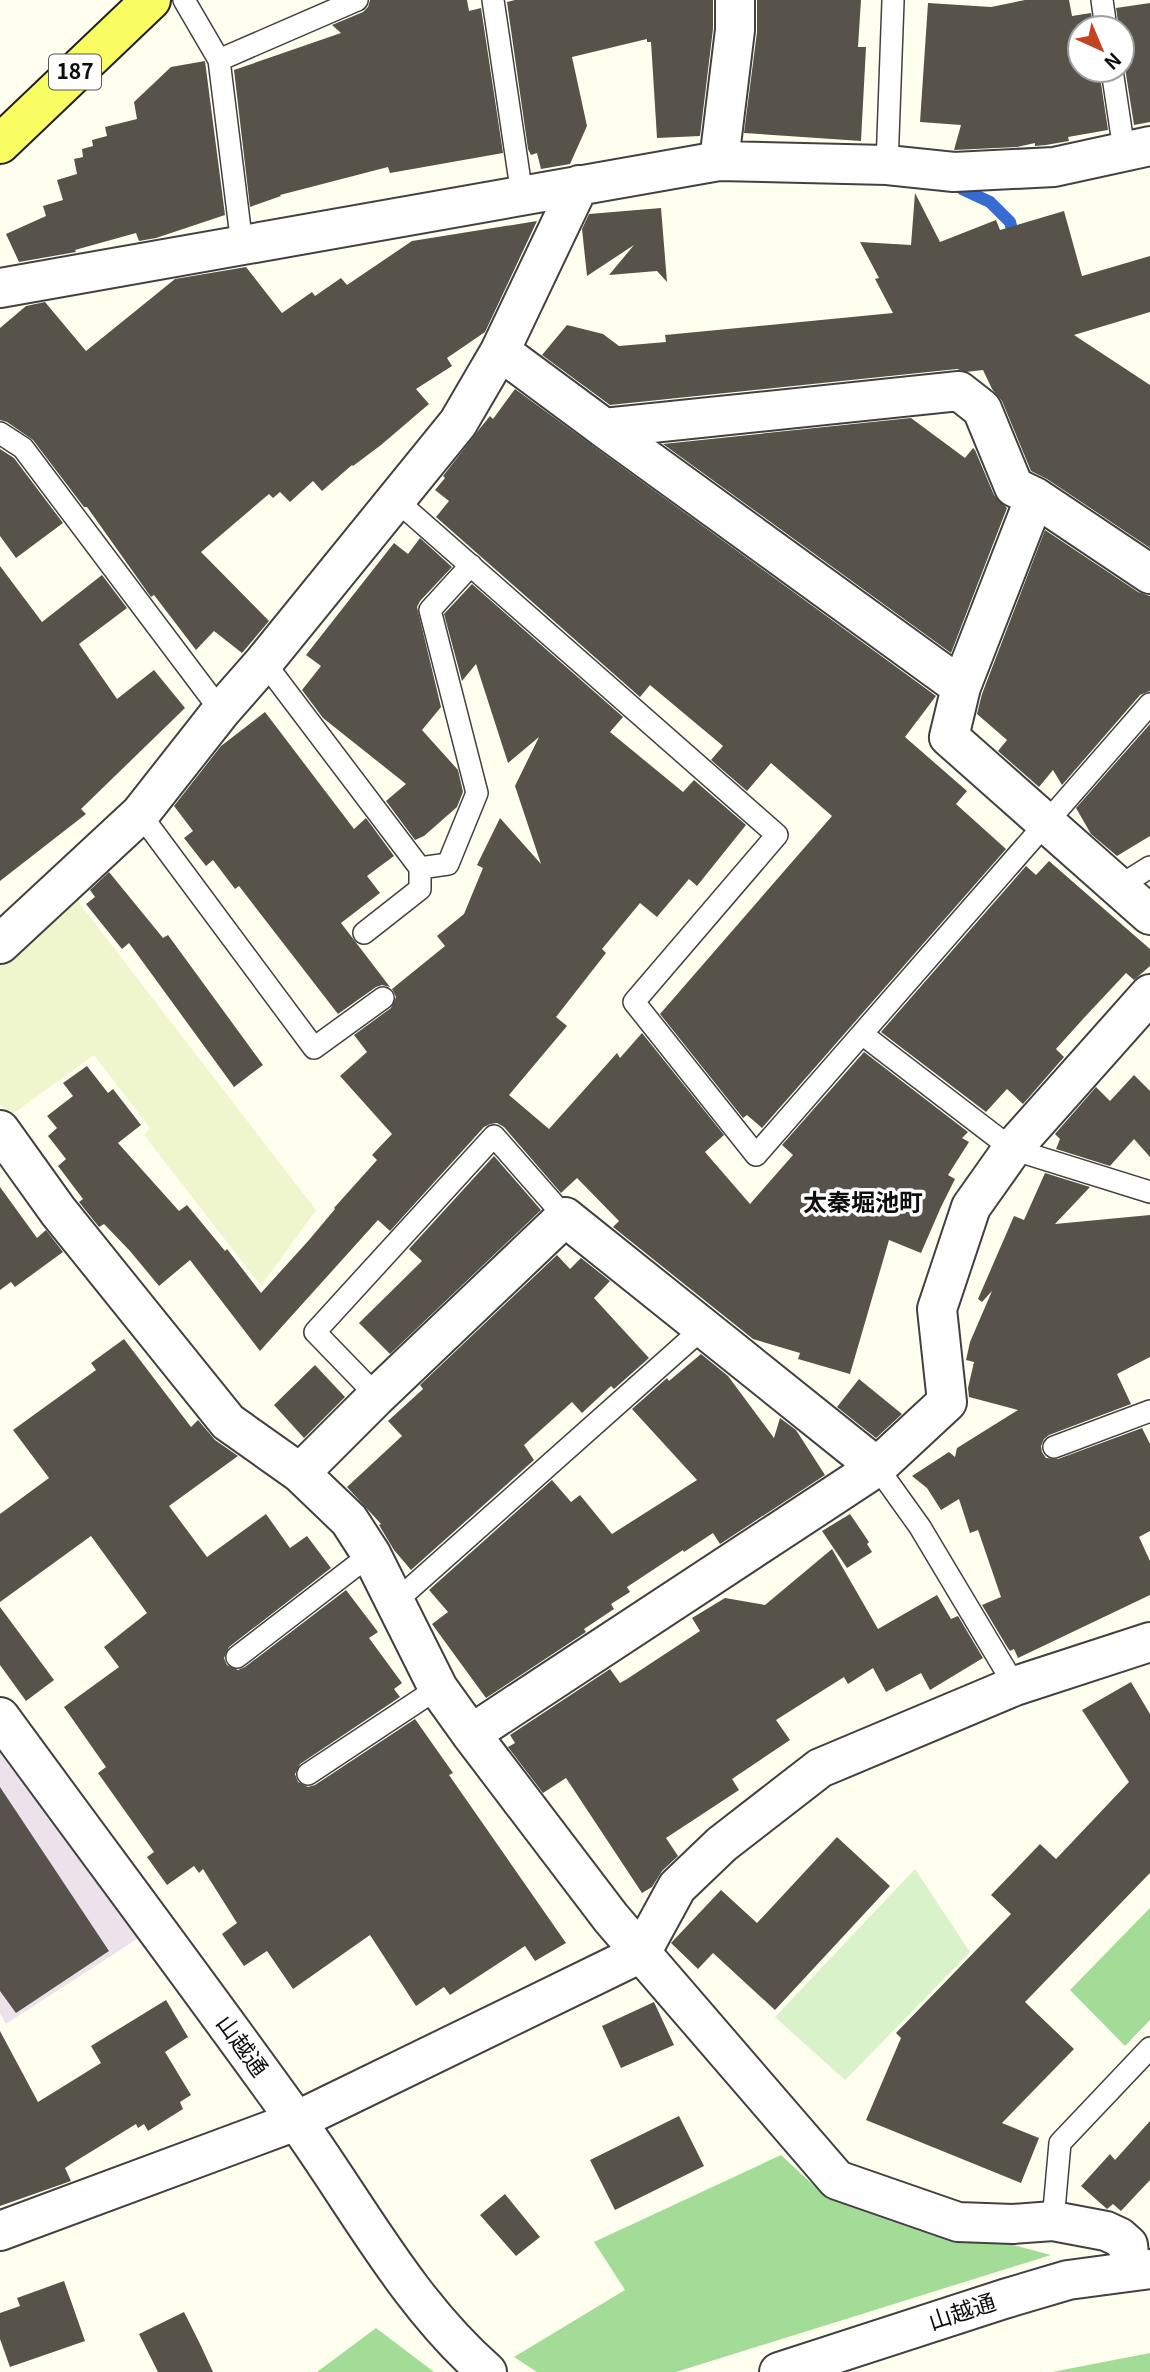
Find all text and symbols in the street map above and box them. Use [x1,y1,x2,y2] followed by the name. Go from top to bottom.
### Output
[1066,14,1136,84] north arrow
[1099,48,1128,77] text: N
[49,55,101,90] road number: 187
[803,1183,923,1218] district label: 太秦堀池町
[210,2007,278,2083] street label: 山越通
[923,2283,999,2337] street label: 山越通

